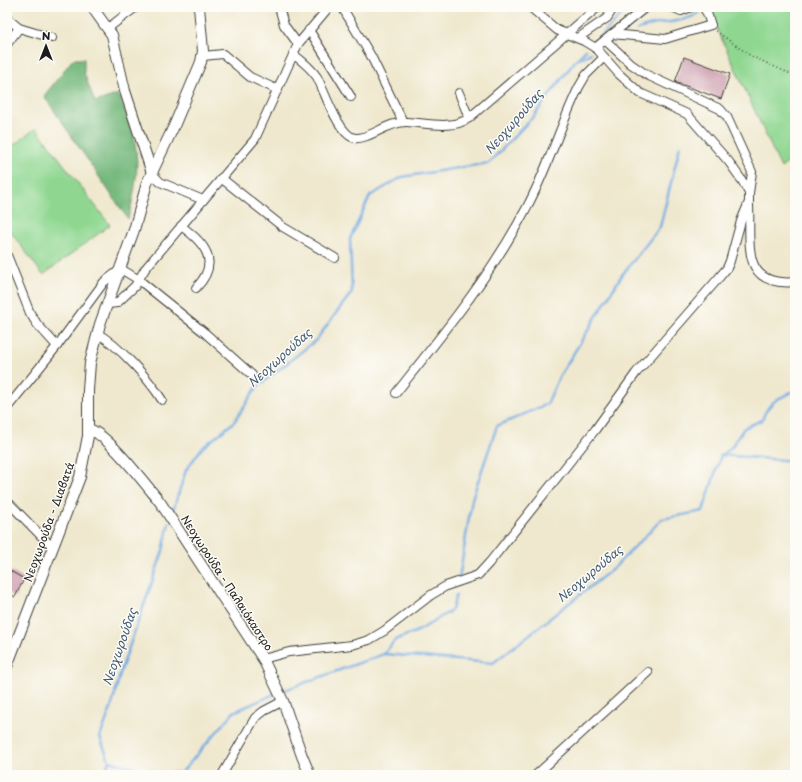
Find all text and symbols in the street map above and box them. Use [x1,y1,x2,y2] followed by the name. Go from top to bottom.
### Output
[26,26,66,66] north arrow
[42,27,51,44] text: N
[480,84,548,158] water label: Νεοχωρούδας
[243,322,317,391] water label: Νεοχωρούδας
[19,460,78,584] street label: Νεοχωρούδα - Διαβατά
[177,512,278,654] street label: Νεοχωρούδα - Παλαιόκαστρο
[553,539,627,606] water label: Νεοχωρούδας
[97,604,141,688] water label: Νεοχωρούδας

